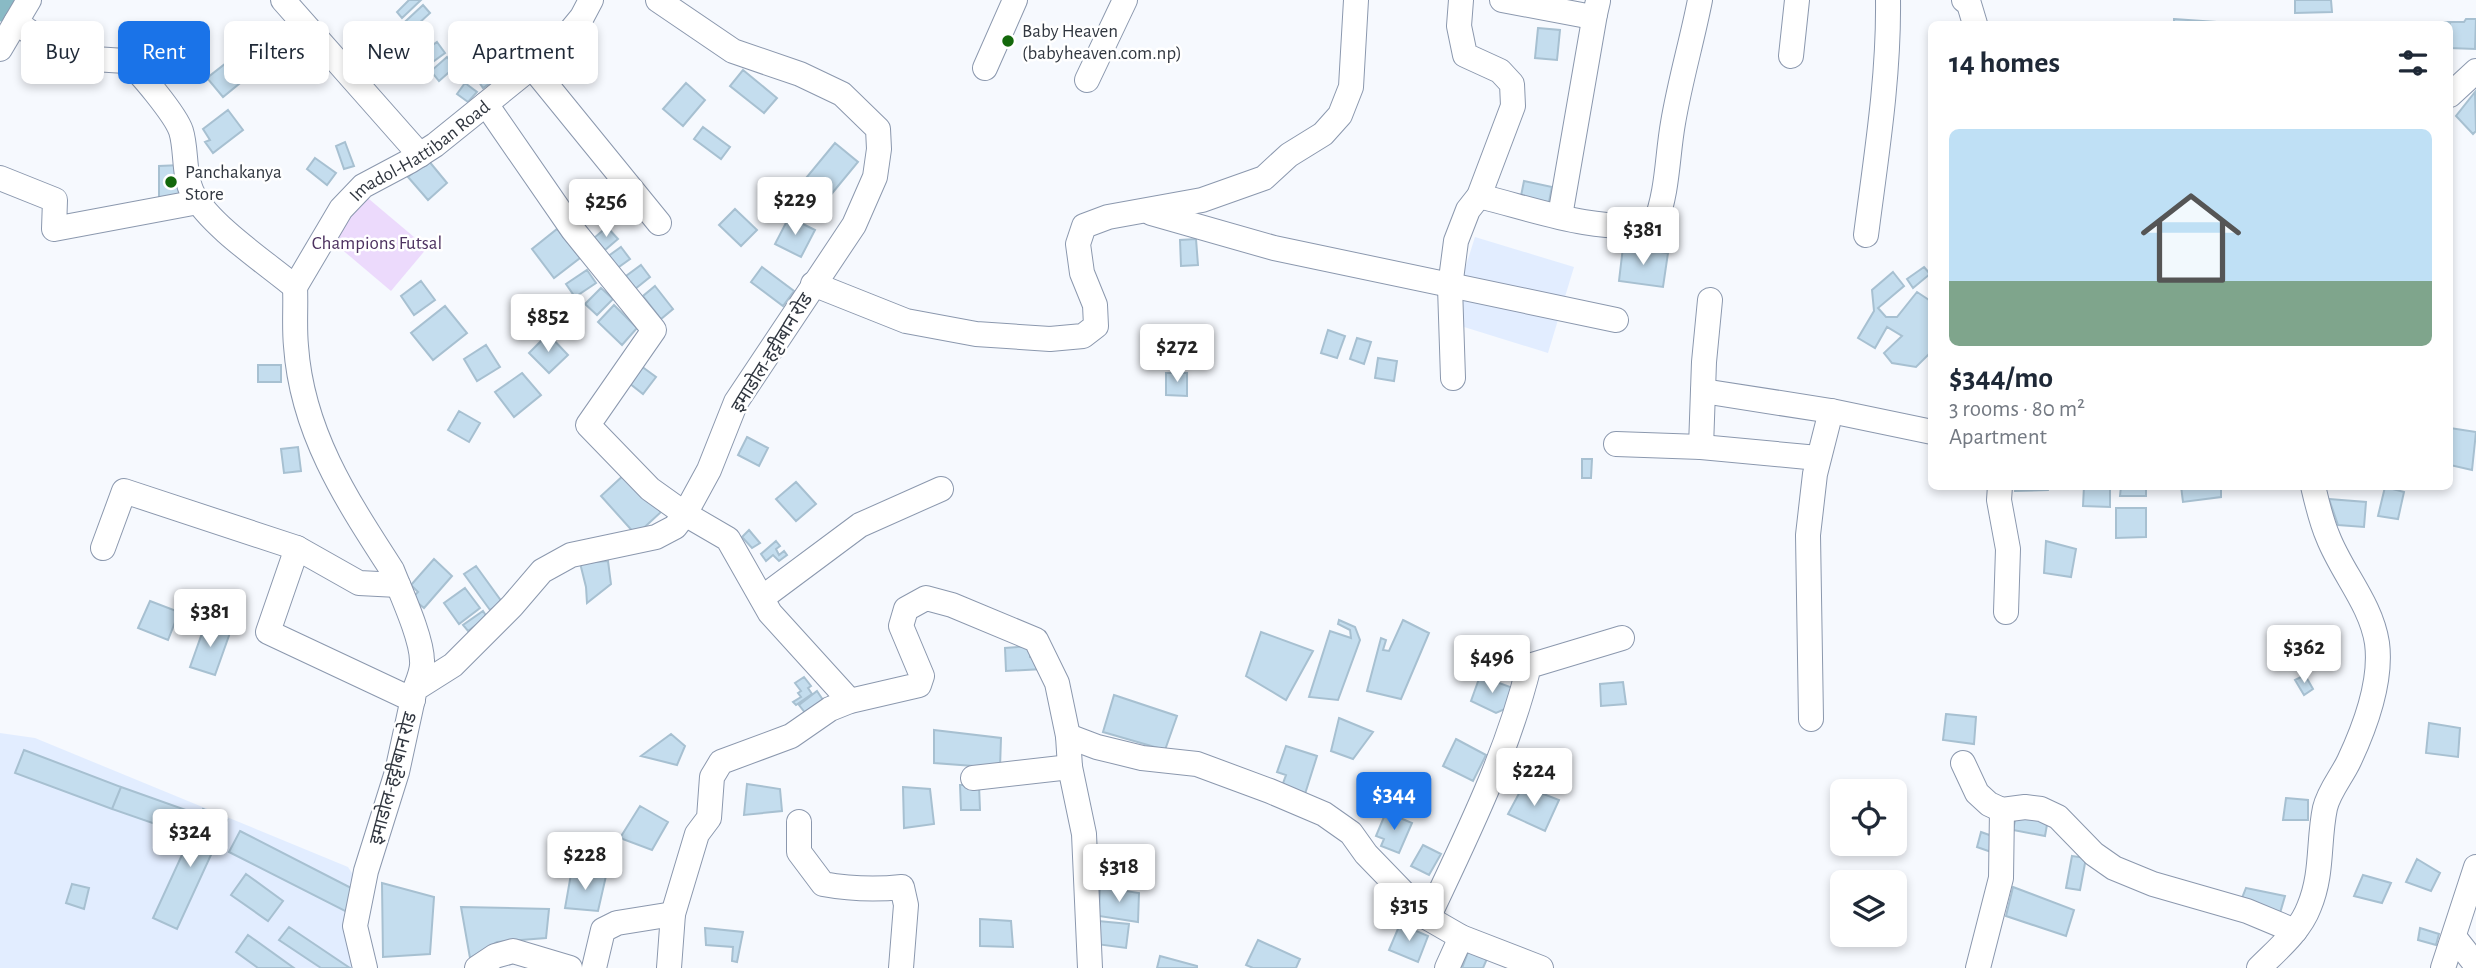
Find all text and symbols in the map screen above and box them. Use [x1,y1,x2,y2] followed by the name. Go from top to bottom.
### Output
[21,21,104,84] chip: Buy
[118,21,210,84] chip: Rent
[224,21,329,84] chip: Filters
[343,21,434,84] chip: New
[448,21,598,84] chip: Apartment
[1022,22,1182,63] place label: Baby Heaven (babyheaven.com.np)
[1000,33,1016,49] marker: Baby Heaven (babyheaven.com.np)
[2394,44,2432,82] icon: filters
[1949,48,2060,78] text: 14 homes
[346,97,494,205] street label: Imadol-Hattiban Road
[185,163,282,204] place label: Panchakanya Store
[163,174,179,190] marker: Panchakanya Store
[2128,175,2254,301] icon: home
[754,177,836,237] pin: $229
[565,180,647,239] pin: $256
[773,188,817,211] text: $229
[585,190,627,213] text: $256
[1602,208,1684,267] pin: $381
[1623,218,1663,241] text: $381
[312,234,442,253] park label: Champions Futsal
[726,288,818,416] street label: इमाडोल-हट्टीबान रोड
[507,294,589,354] pin: $852
[527,305,569,328] text: $852
[1136,324,1218,384] pin: $272
[1156,335,1198,358] text: $272
[1949,363,2053,393] text: $344/mo
[1949,398,2085,421] text: 3 rooms · 80 m²
[1949,426,2047,449] text: Apartment
[169,590,251,649] pin: $381
[190,600,230,623] text: $381
[2263,626,2345,685] pin: $362
[1451,636,1533,695] pin: $496
[2283,636,2325,659] text: $362
[1470,646,1514,669] text: $496
[365,709,421,847] street label: इमाडोल-हट्टीबान रोड
[1493,748,1575,808] pin: $224
[1512,759,1556,782] text: $224
[1353,772,1435,832] pin: $344
[1830,779,1907,947] map controls
[1830,779,1907,856] button: locate
[1372,783,1416,806] text: $344
[149,810,231,869] pin: $324
[169,820,211,843] text: $324
[544,832,626,892] pin: $228
[563,843,607,866] text: $228
[1078,844,1160,904] pin: $318
[1099,855,1139,878] text: $318
[1830,870,1907,947] button: layers
[1368,884,1450,943] pin: $315
[1390,894,1428,917] text: $315

